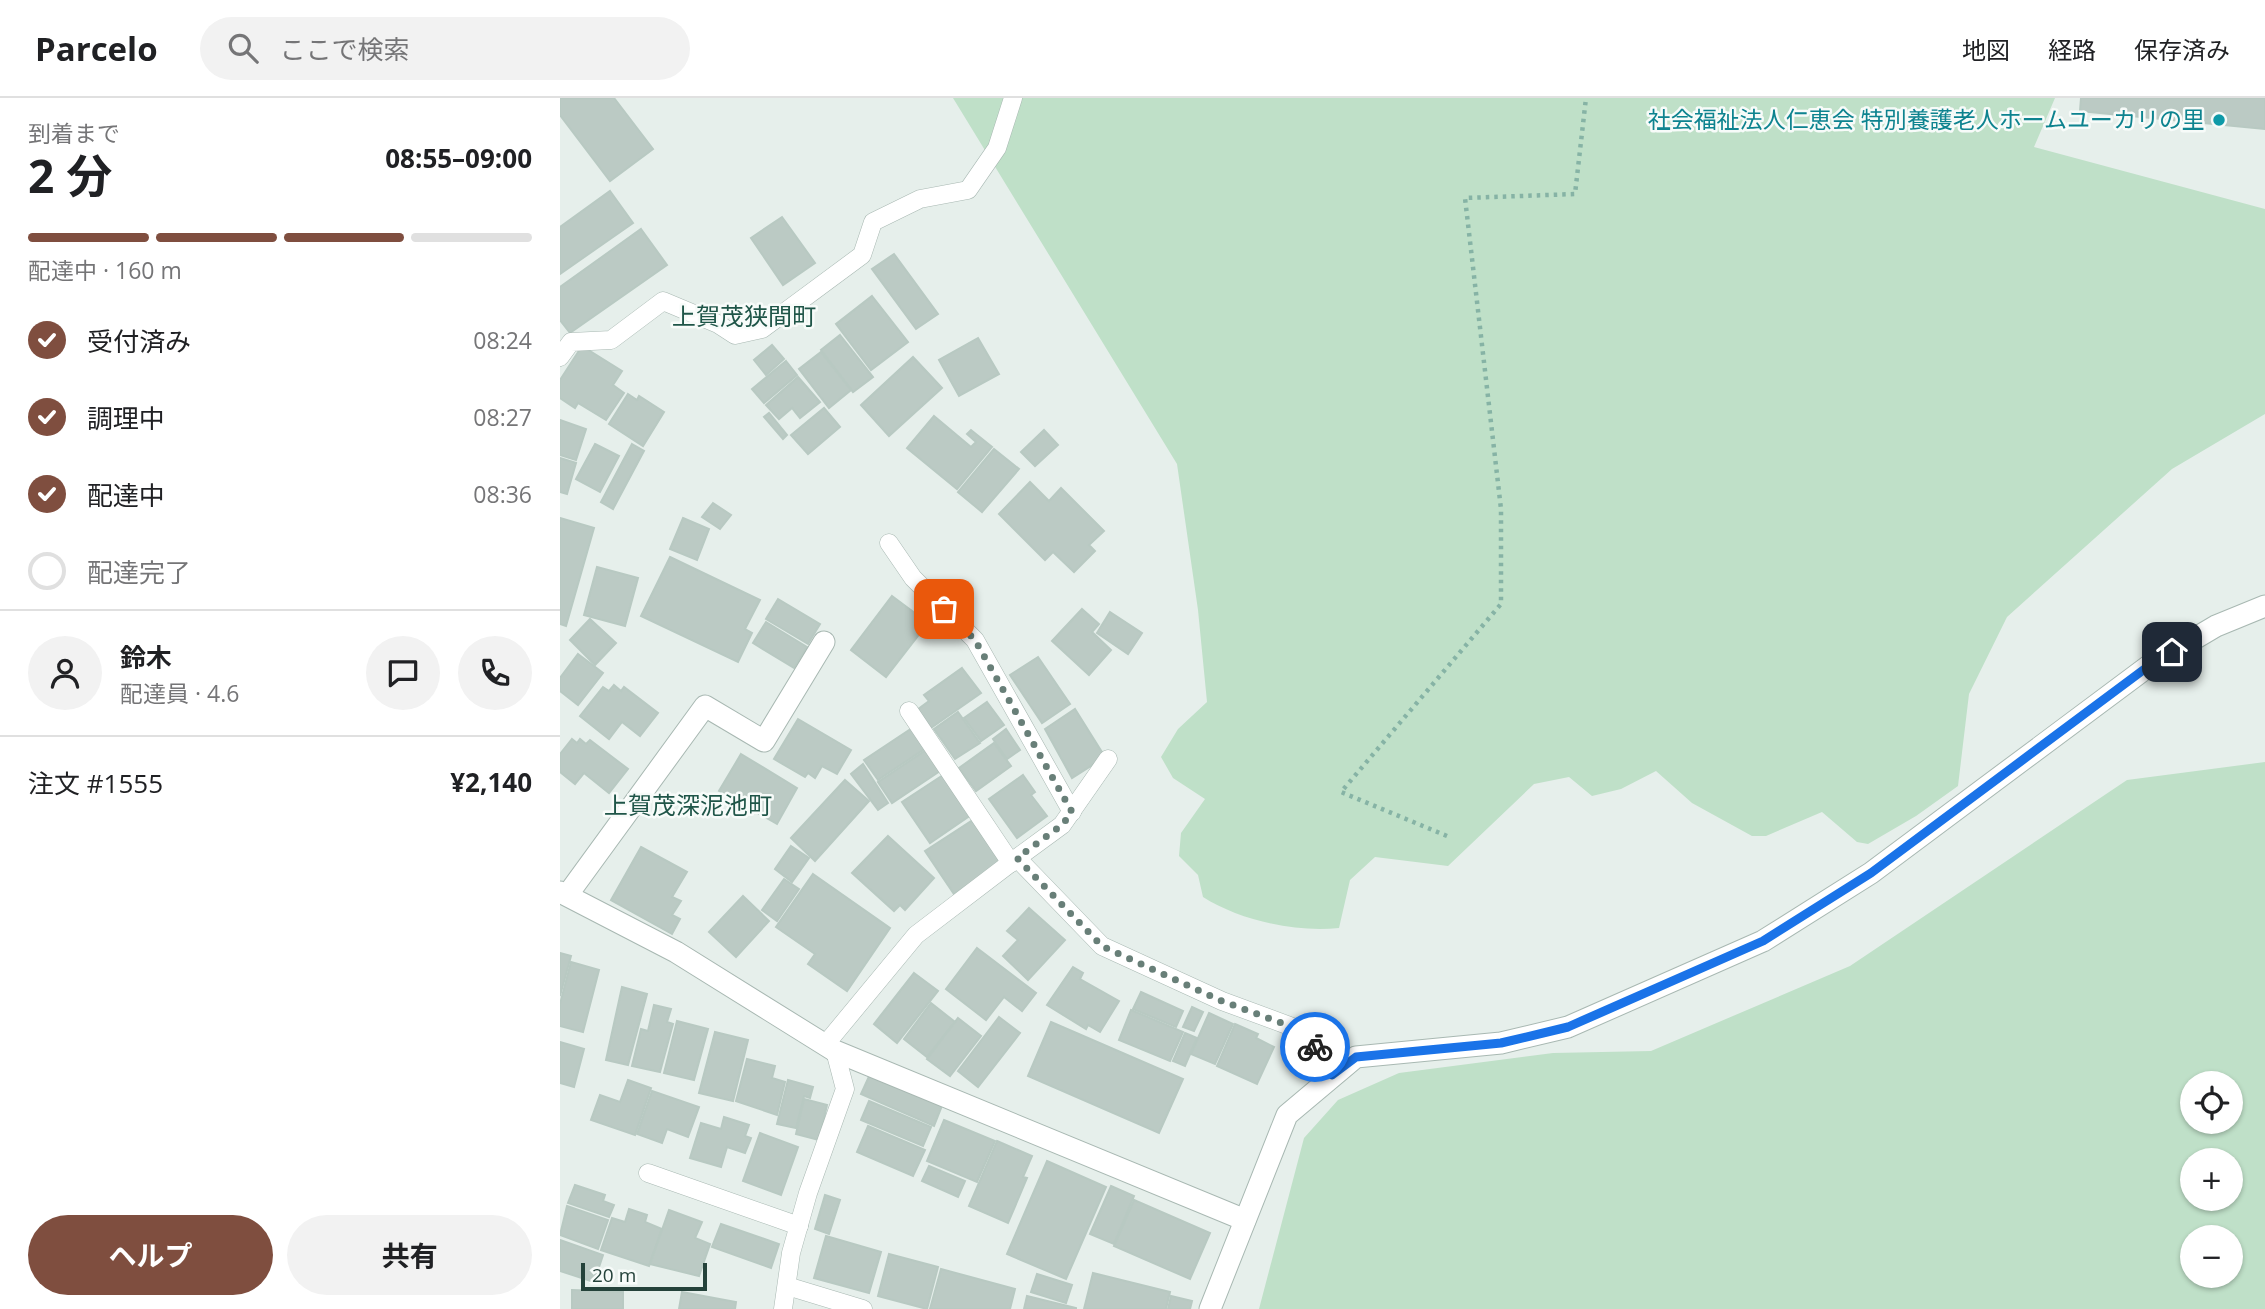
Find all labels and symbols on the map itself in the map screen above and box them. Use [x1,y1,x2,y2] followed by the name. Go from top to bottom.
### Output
[1648,103,2205,135] place label: 社会福祉法人仁恵会 特別養護老人ホームユーカリの里
[2211,112,2227,128] marker: 社会福祉法人仁恵会 特別養護老人ホームユーカリの里
[672,299,816,332] district label: 上賀茂狭間町
[914,579,974,639] pin
[2142,622,2202,682] pin
[604,788,772,821] district label: 上賀茂深泥池町
[1280,1012,1350,1082] courier
[581,1260,707,1292] scale bar

